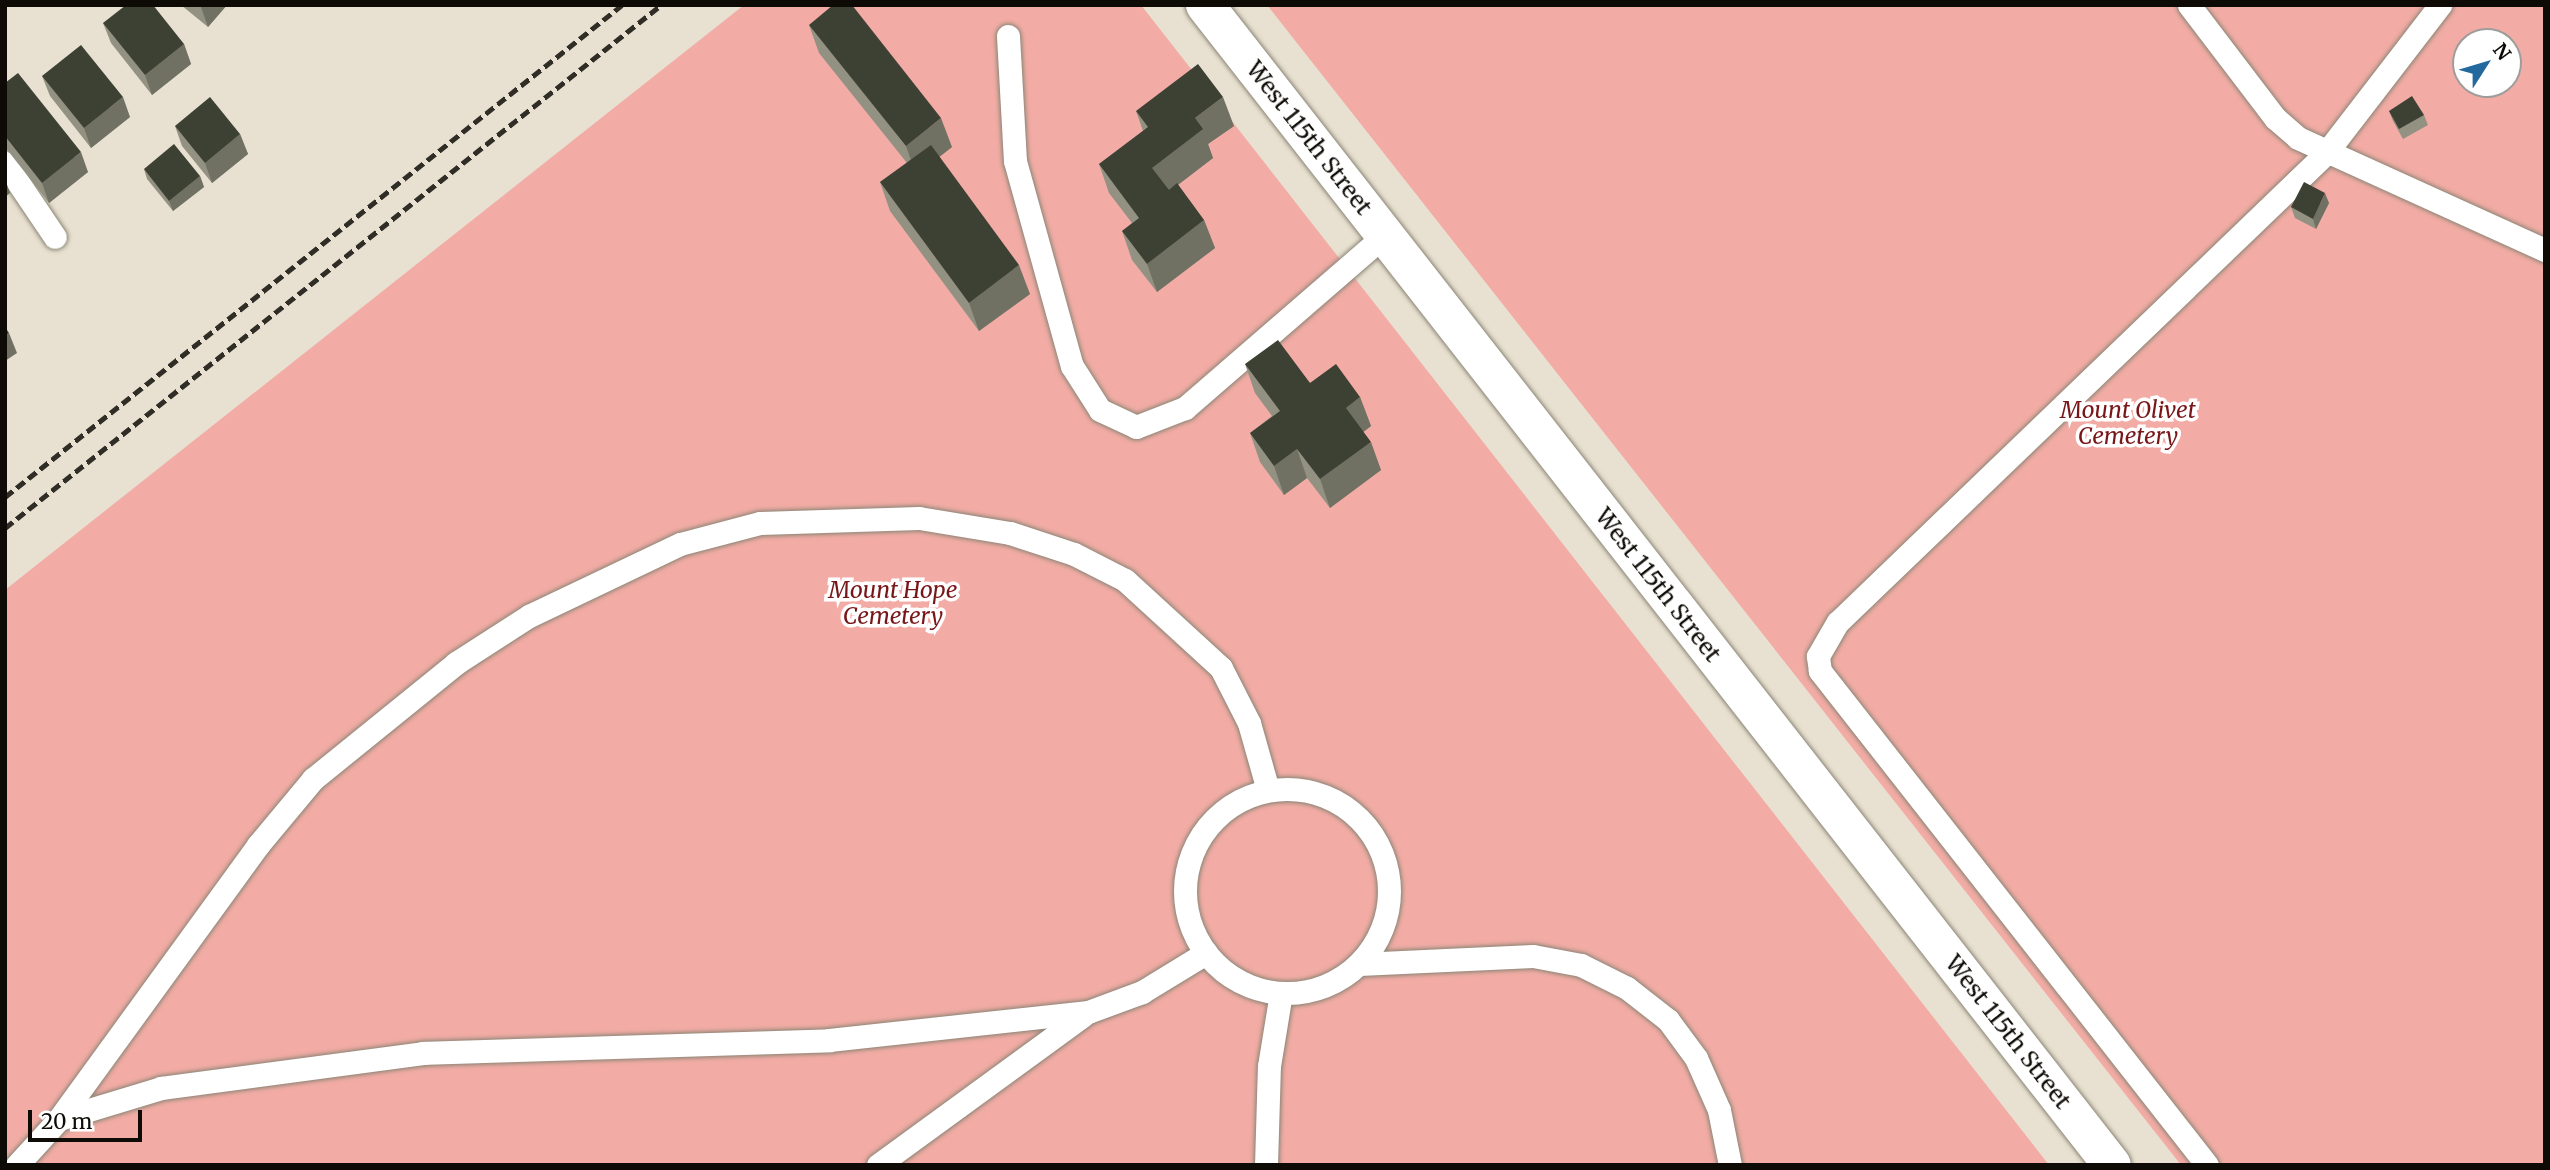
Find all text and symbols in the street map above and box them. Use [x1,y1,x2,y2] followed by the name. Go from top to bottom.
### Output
[2452,28,2522,98] north arrow
[2488,38,2516,65] text: N
[1241,56,1377,220] street label: West 115th Street
[2060,396,2196,450] park label: Mount Olivet Cemetery
[1590,503,1726,667] street label: West 115th Street
[828,576,958,630] park label: Mount Hope Cemetery
[1940,950,2076,1114] street label: West 115th Street
[32,1096,145,1140] scale bar
[41,1108,92,1135] text: 20 m

